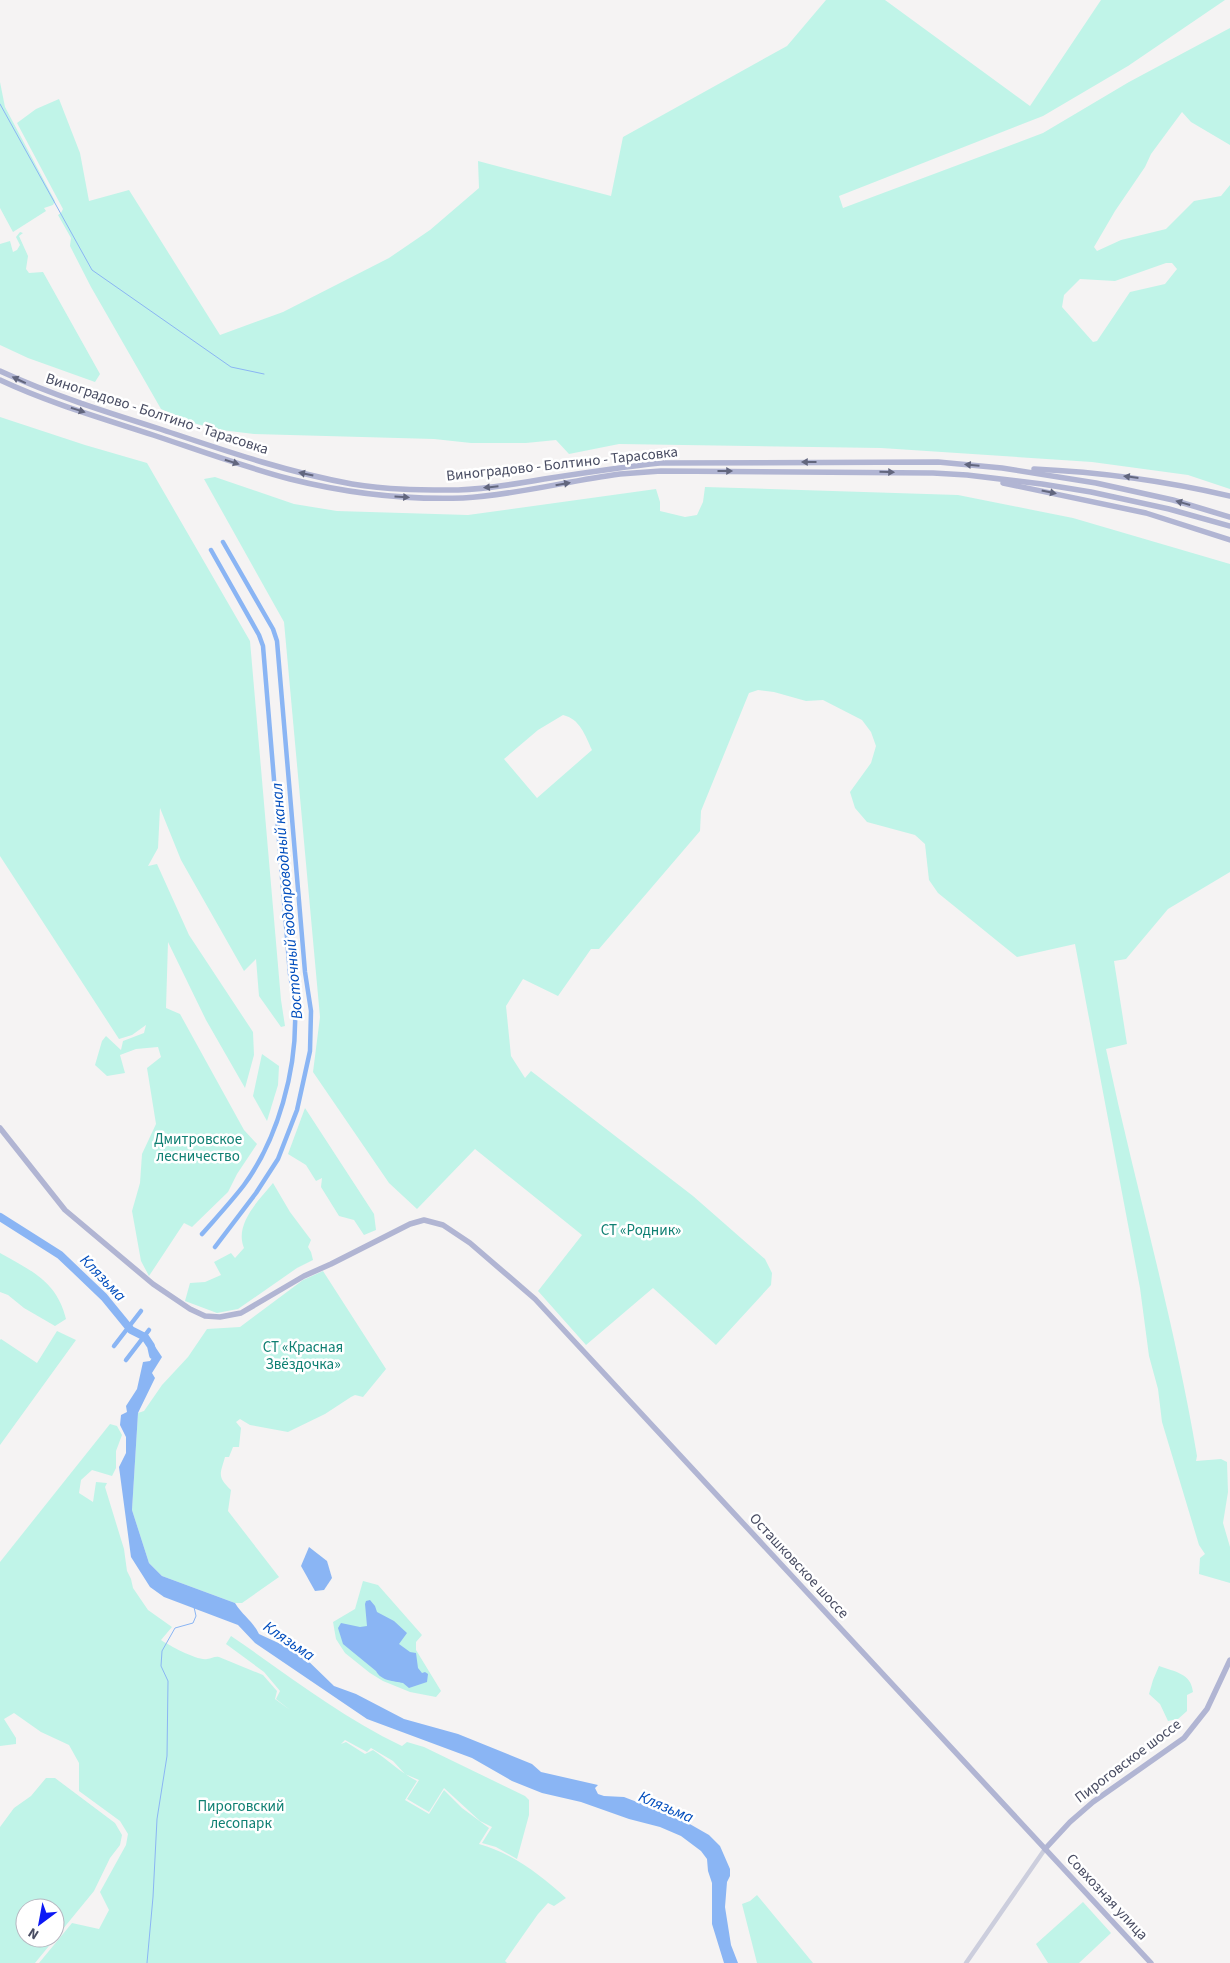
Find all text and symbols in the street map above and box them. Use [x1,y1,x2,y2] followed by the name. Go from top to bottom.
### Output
[43,368,271,460] street label: Виноградово - Болтино - Тарасовка
[12,376,26,384] one-way arrow
[70,407,85,415] one-way arrow
[445,441,679,487] street label: Виноградово - Болтино - Тарасовка
[225,458,240,466] one-way arrow
[801,458,817,466] one-way arrow
[964,461,980,469] one-way arrow
[717,466,733,474] one-way arrow
[880,468,896,476] one-way arrow
[298,470,314,478] one-way arrow
[1122,473,1138,481] one-way arrow
[556,480,572,488] one-way arrow
[483,483,499,491] one-way arrow
[1041,489,1057,497] one-way arrow
[394,493,410,501] one-way arrow
[1176,498,1191,506] one-way arrow
[266,782,308,1020] water label: Восточный водопроводный канал
[154,1129,242,1167] park label: Дмитровское лесничество
[601,1220,681,1241] park label: СТ «Родник»
[75,1250,131,1307] water label: Клязьма
[263,1337,343,1375] park label: СТ «Красная Звёздочка»
[744,1509,854,1623] street label: Осташковское шоссе
[259,1616,319,1667] water label: Клязьма
[1070,1714,1186,1808] street label: Пироговское шоссе
[635,1786,697,1829] water label: Клязьма
[197,1796,285,1834] park label: Пироговский лесопарк
[1061,1849,1153,1945] street label: Совхозная улица
[15,1898,65,1948] north arrow
[24,1922,43,1944] text: N

